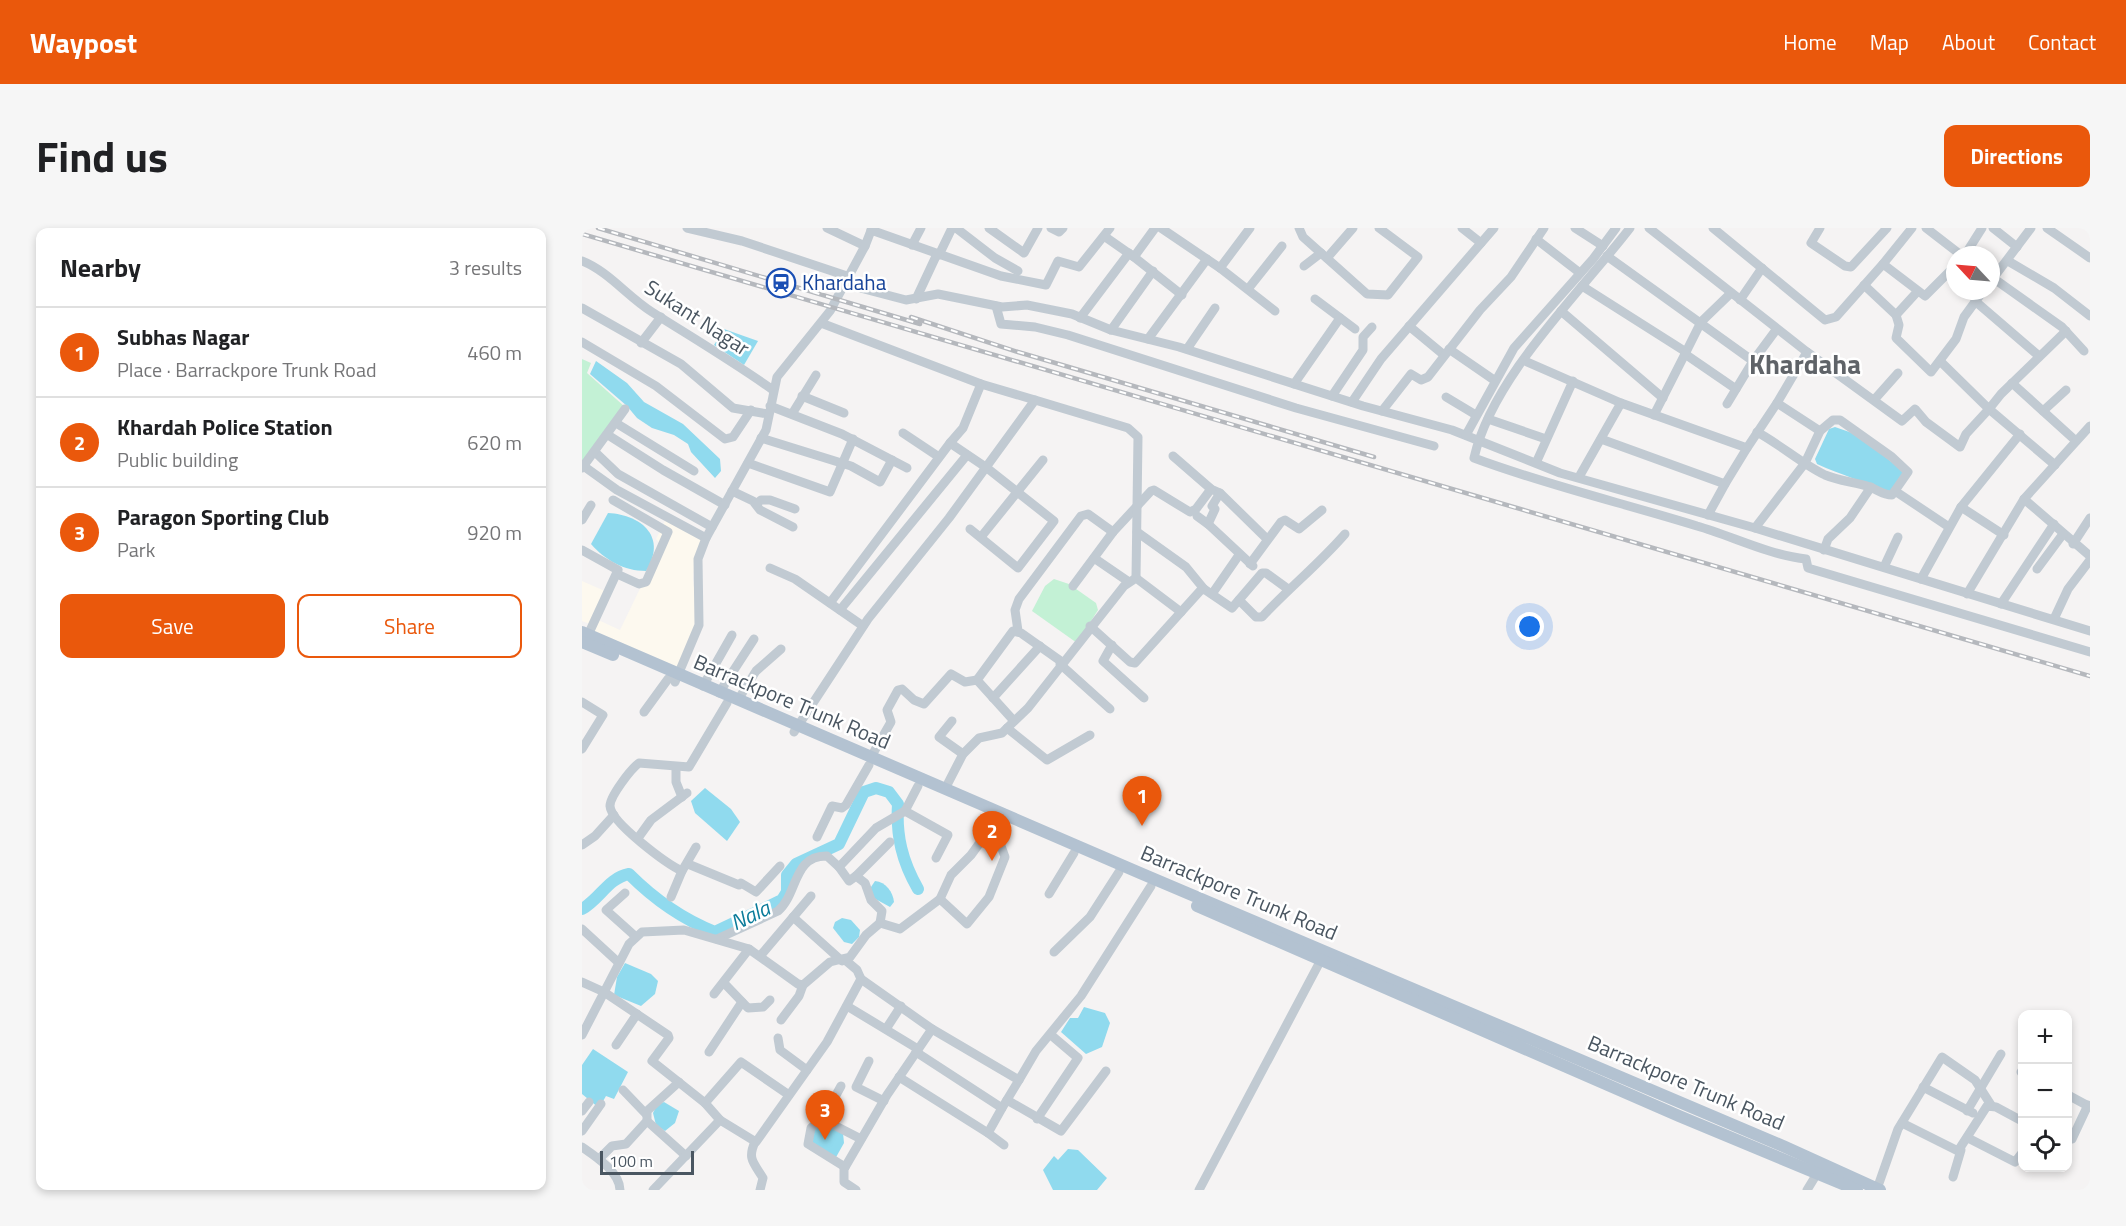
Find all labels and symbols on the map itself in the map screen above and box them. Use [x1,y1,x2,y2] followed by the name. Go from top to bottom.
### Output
[1946,246,2000,300] north arrow
[802,266,887,298] place label: Khardaha
[765,267,797,299] station icon: Khardaha
[639,271,756,363] street label: Sukant Nagar
[1749,343,1861,384] district label: Khardaha
[1515,612,1544,641] your location
[689,645,896,757] street label: Barrackpore Trunk Road
[1122,776,1162,826] pin: 1
[972,812,1012,861] pin: 2
[1136,836,1343,948] street label: Barrackpore Trunk Road
[724,890,777,939] water label: Nala
[1583,1026,1790,1138] street label: Barrackpore Trunk Road
[806,1090,844,1140] pin: 3
[600,1148,694,1176] scale bar

